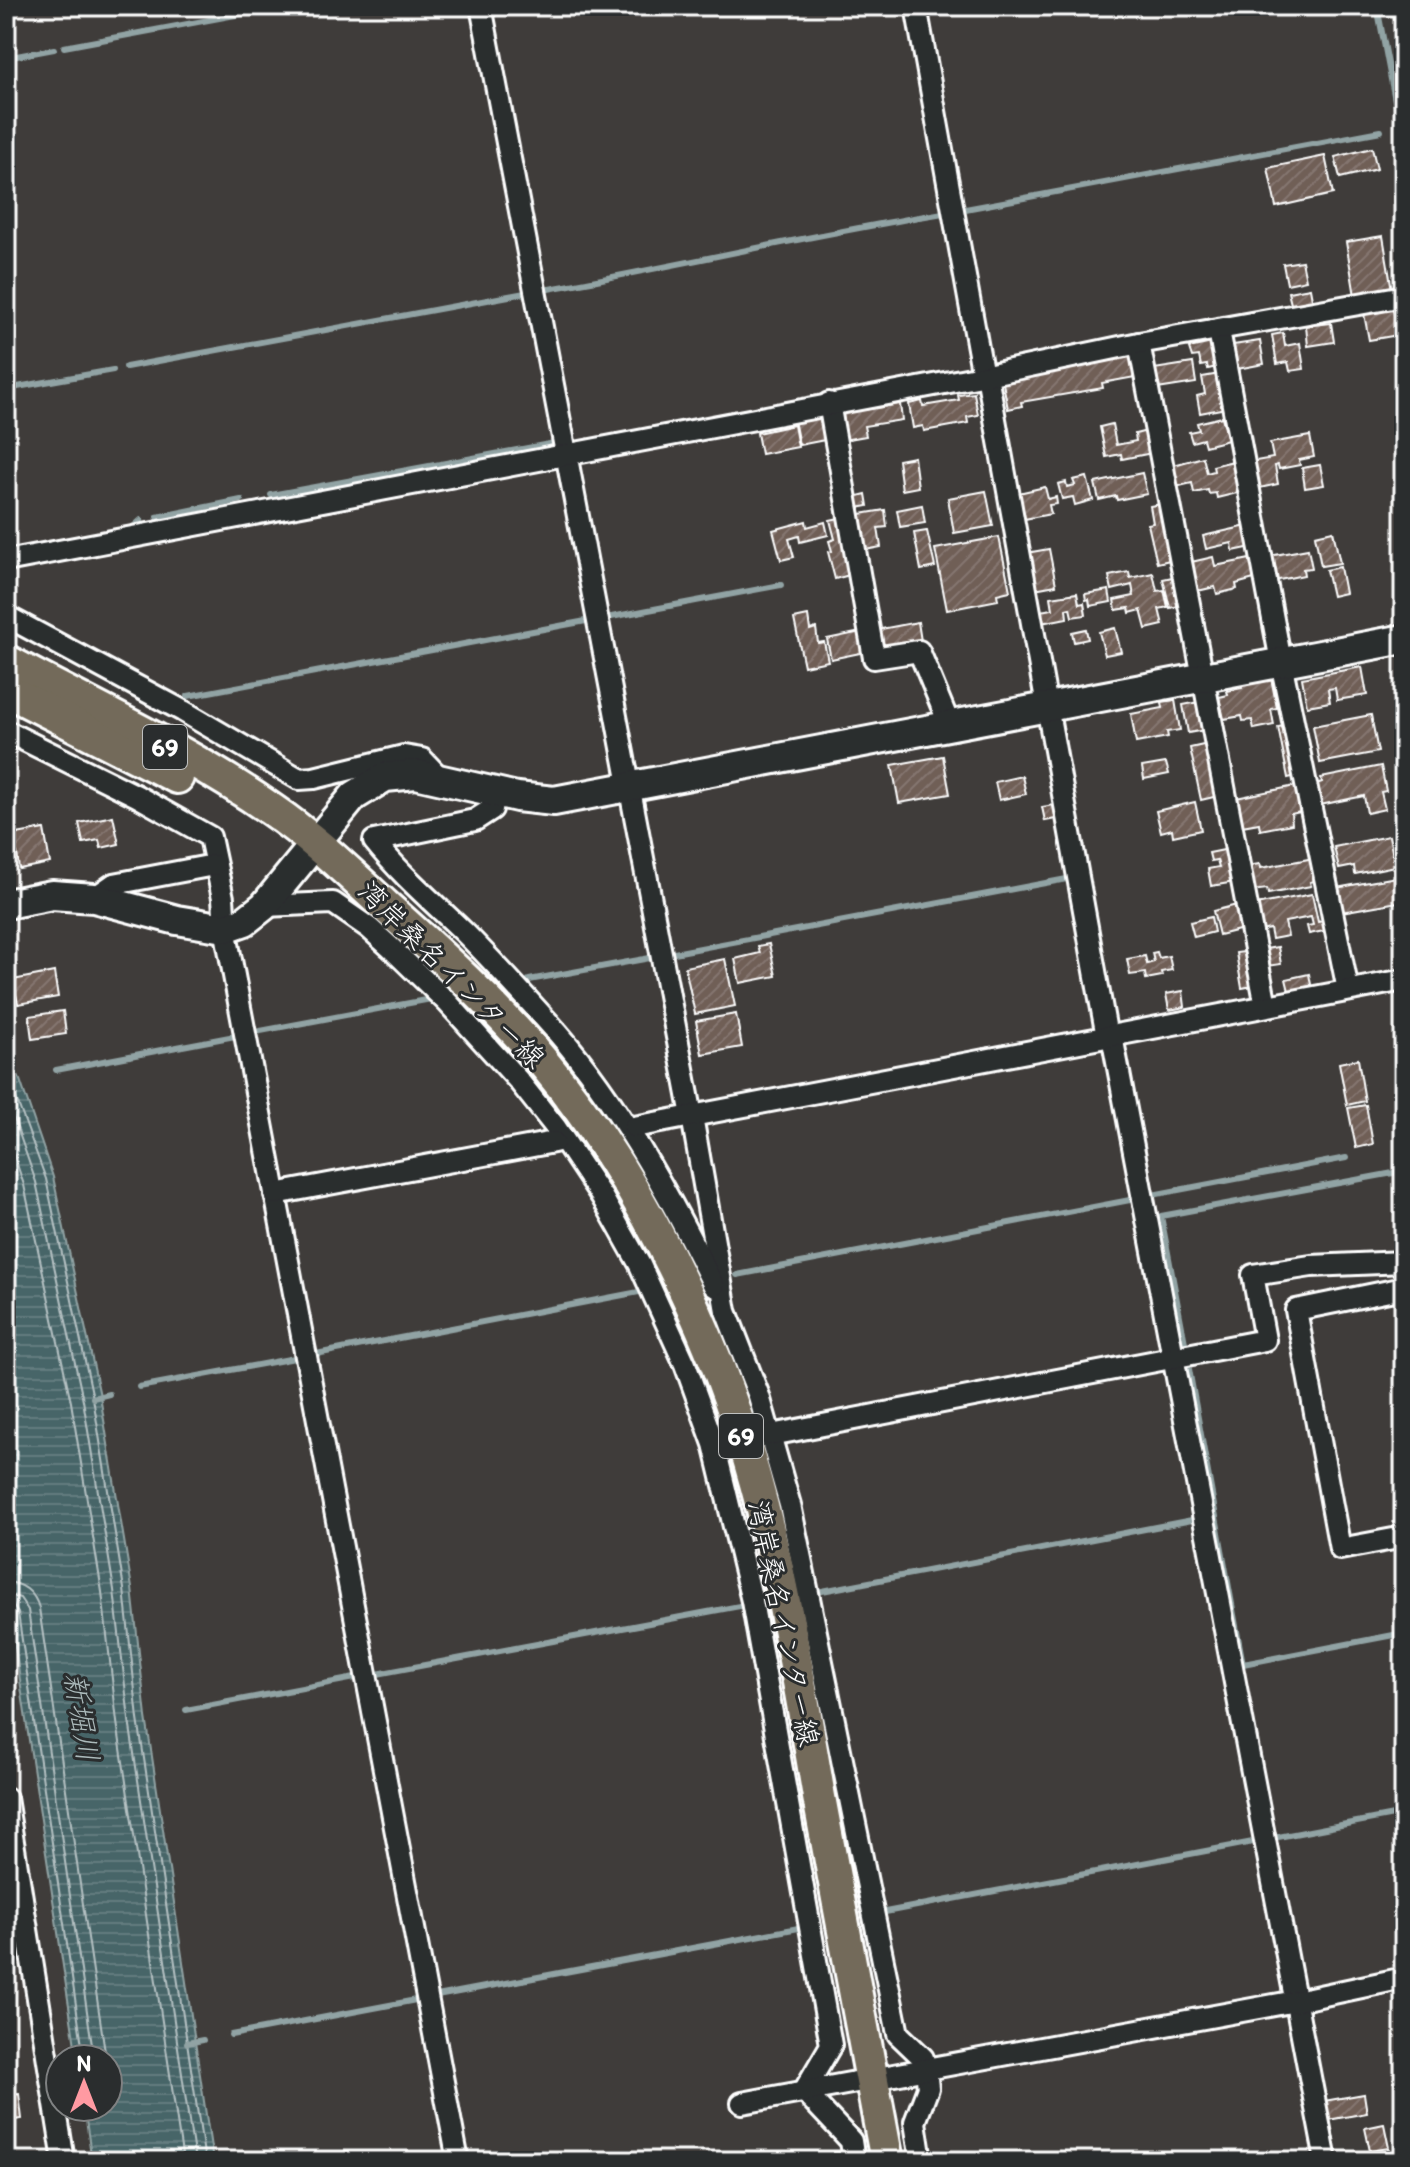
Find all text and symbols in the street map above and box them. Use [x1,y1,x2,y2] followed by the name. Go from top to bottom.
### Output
[143,725,187,769] road number: 69
[351,873,553,1075] street label: 湾岸桑名インター線
[719,1414,763,1458] road number: 69
[741,1497,827,1749] street label: 湾岸桑名インター線
[57,1670,107,1764] water label: 新堀川
[44,2043,124,2123] north arrow
[77,2050,91,2077] text: N

